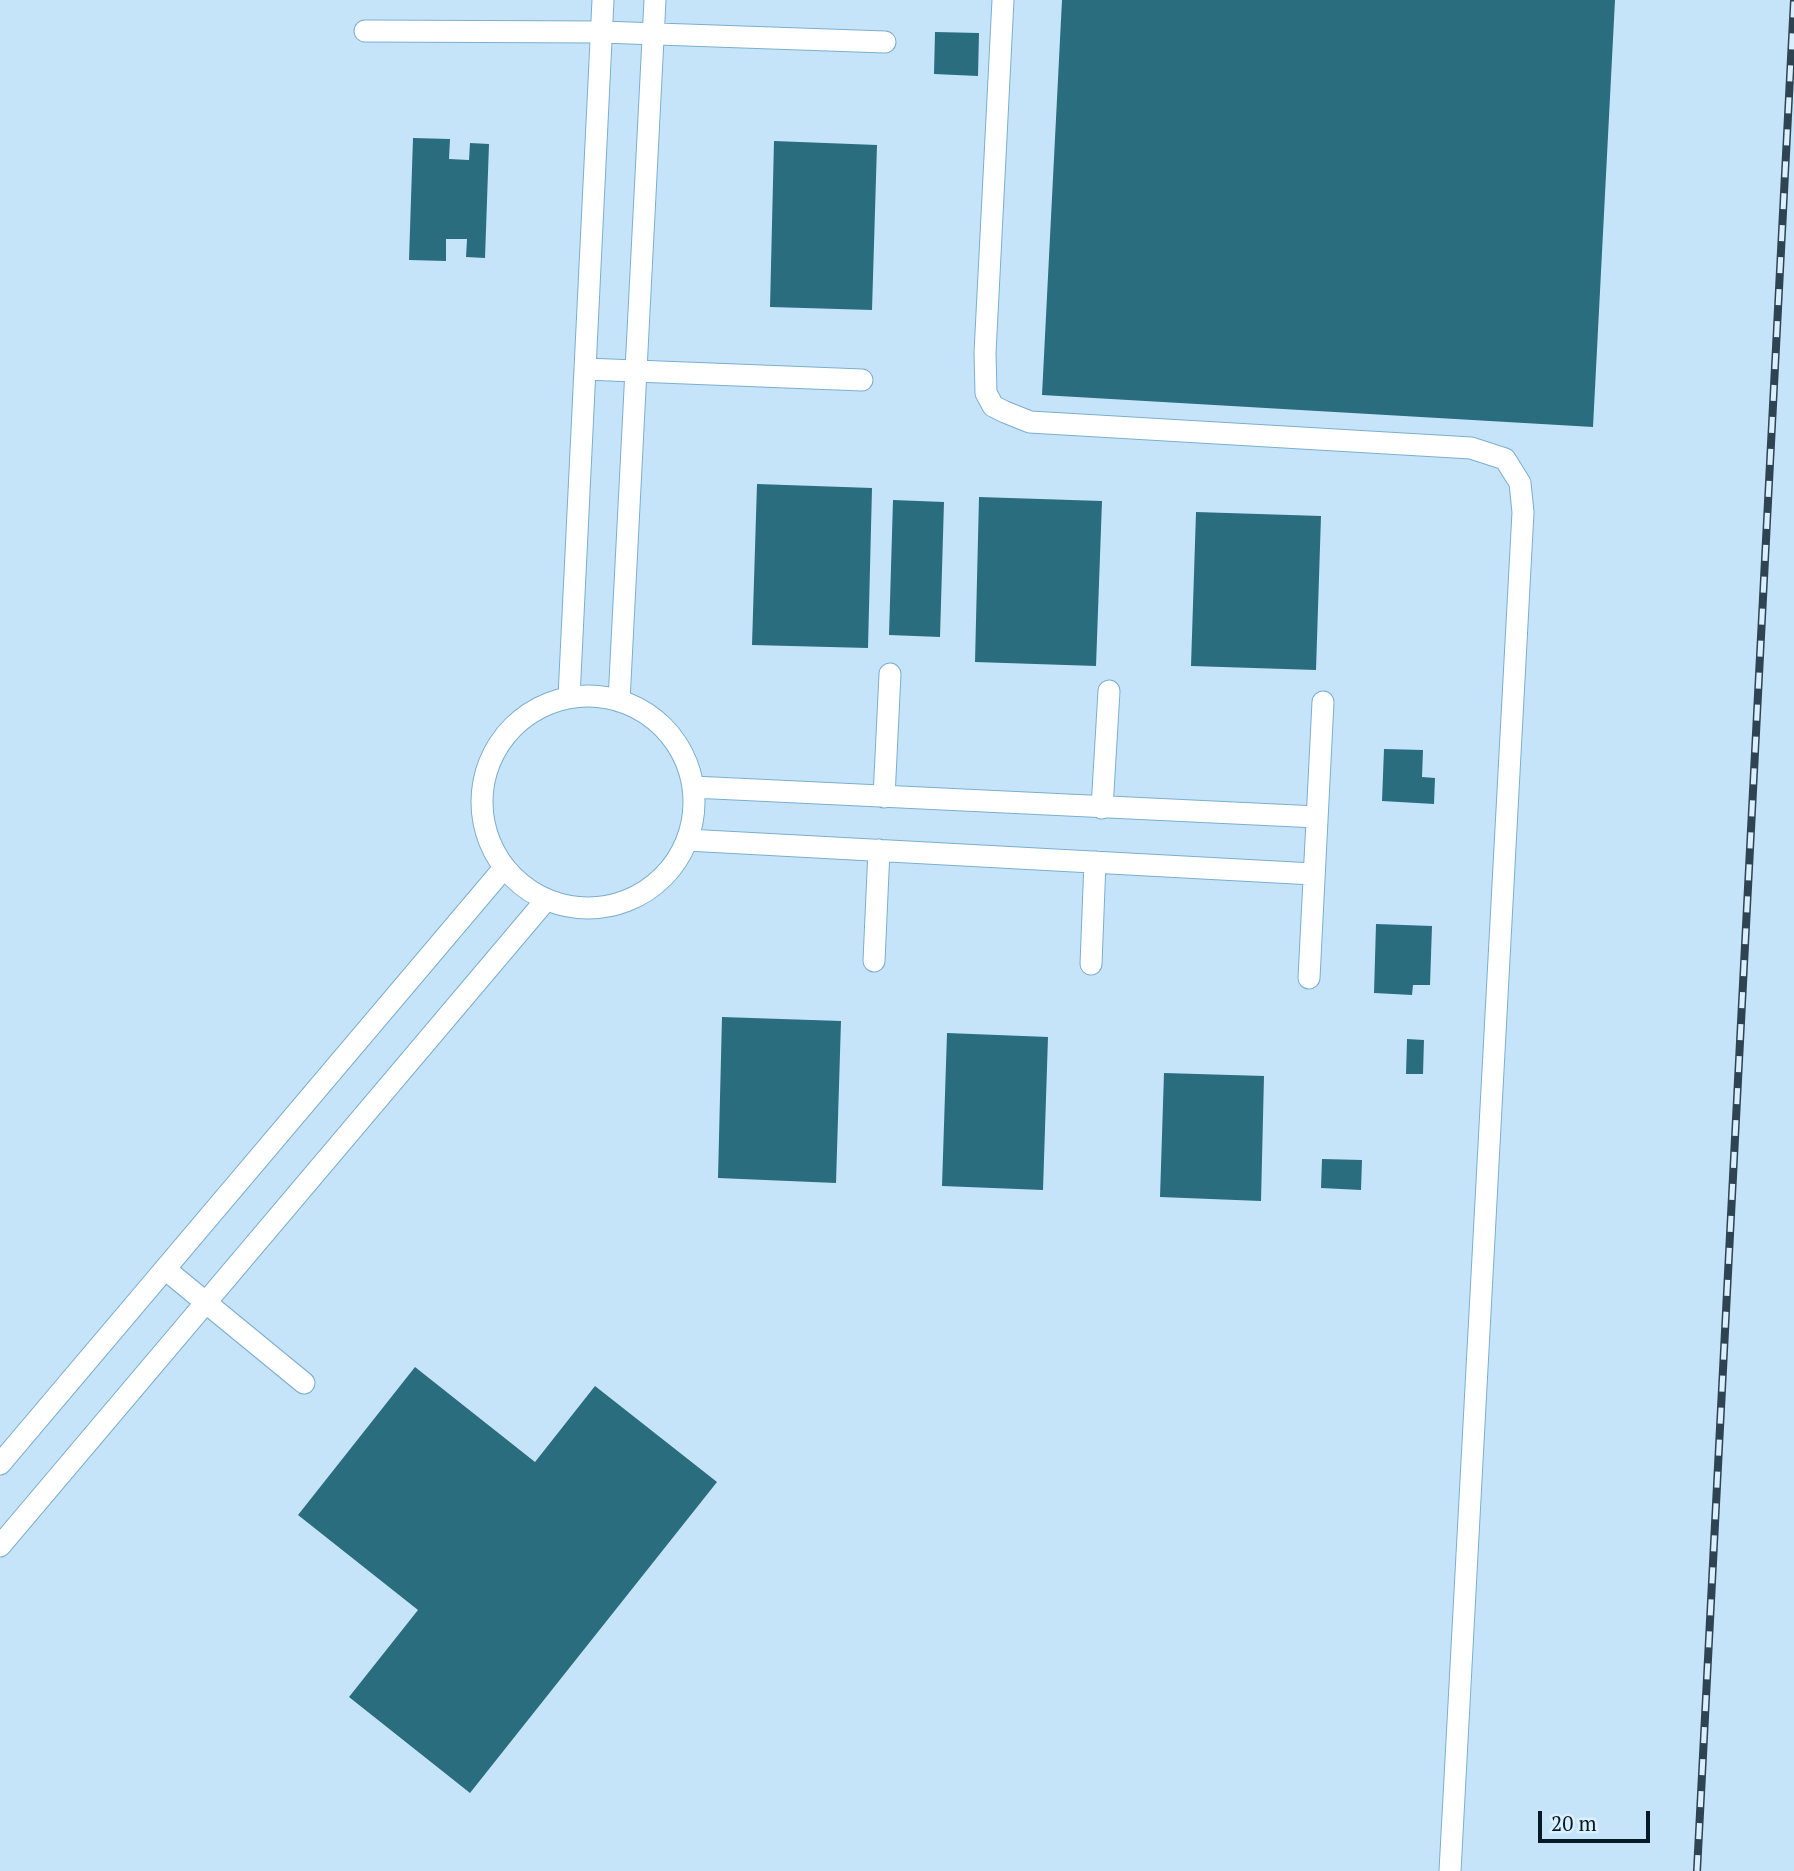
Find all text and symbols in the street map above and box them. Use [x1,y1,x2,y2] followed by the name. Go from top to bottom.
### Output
[1542,1798,1654,1842] scale bar
[1551,1809,1597,1837] text: 20 m

